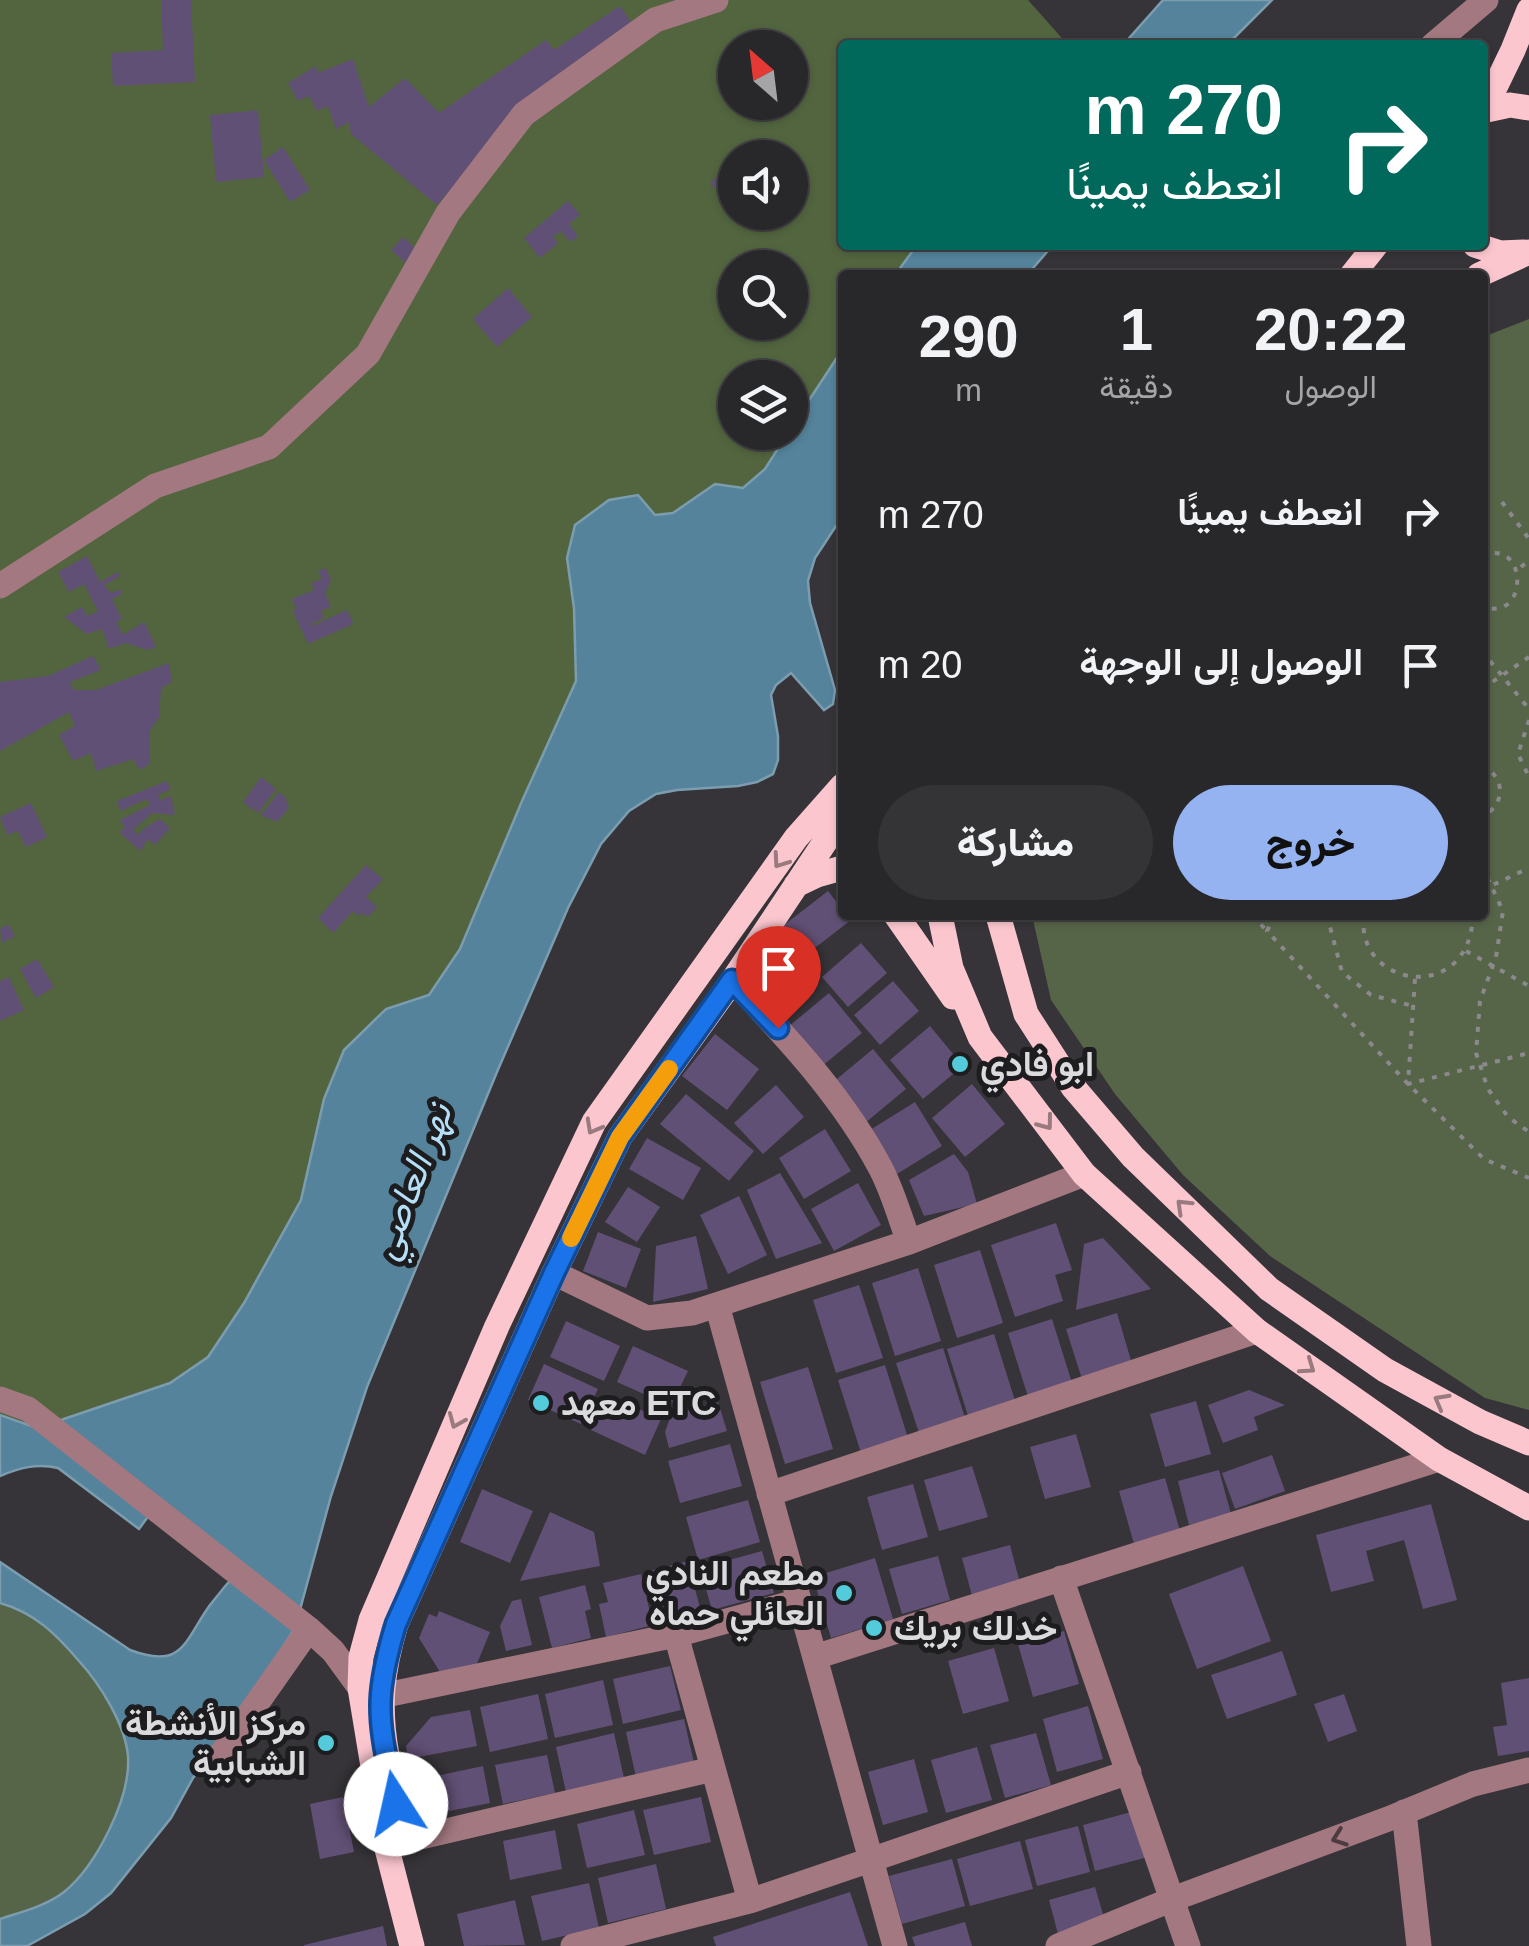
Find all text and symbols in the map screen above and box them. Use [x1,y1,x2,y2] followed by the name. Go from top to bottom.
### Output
[718,30,808,120] north arrow
[718,30,808,450] map controls
[1085,71,1283,149] text: 270 m
[1318,80,1448,210] icon: right
[718,140,808,230] button: sound
[1066,158,1283,209] text: انعطف يمينًا
[718,250,808,340] button: search
[1120,296,1153,363] text: 1
[1254,296,1407,363] text: 20:22
[919,303,1019,370] text: 290
[718,360,808,450] button: layers
[1099,369,1173,405] text: دقيقة
[1285,369,1377,405] text: الوصول
[955,372,982,408] text: m
[1393,488,1448,543] icon: right
[1177,491,1363,533] text: انعطف يمينًا
[878,494,984,536] text: 270 m
[1393,638,1448,693] icon: arrive
[1079,641,1363,683] text: الوصول إلى الوجهة
[878,644,963,686] text: 20 m
[878,785,1153,900] button: مشاركة
[1173,785,1448,900] button: خروج
[773,849,792,868] one-way arrow
[736,926,821,1029] pin
[751,941,806,996] icon: arrive
[980,1044,1094,1093] place label: ابو فادي
[949,1053,971,1075] marker: ابو فادي
[362,1095,470,1268] water label: نهر العاصي
[1034,1112,1051,1130] one-way arrow
[586,1116,606,1134] one-way arrow
[1177,1200,1195,1218] one-way arrow
[1297,1355,1316,1373] one-way arrow
[561,1383,716,1425] place label: معهد ETC
[530,1392,552,1414] marker: معهد ETC
[1434,1393,1452,1413] one-way arrow
[448,1411,468,1429] one-way arrow
[645,1553,824,1642] place label: مطعم النادي العائلي حماه
[833,1582,855,1604] marker: مطعم النادي العائلي حماه
[894,1608,1057,1650] place label: خدلك بريك
[863,1617,885,1639] marker: خدلك بريك
[125,1703,306,1784] place label: مركز الأنشطة الشبابية
[315,1732,337,1754] marker: مركز الأنشطة الشبابية
[344,1752,448,1856] position arrow
[1331,1826,1348,1846] one-way arrow

